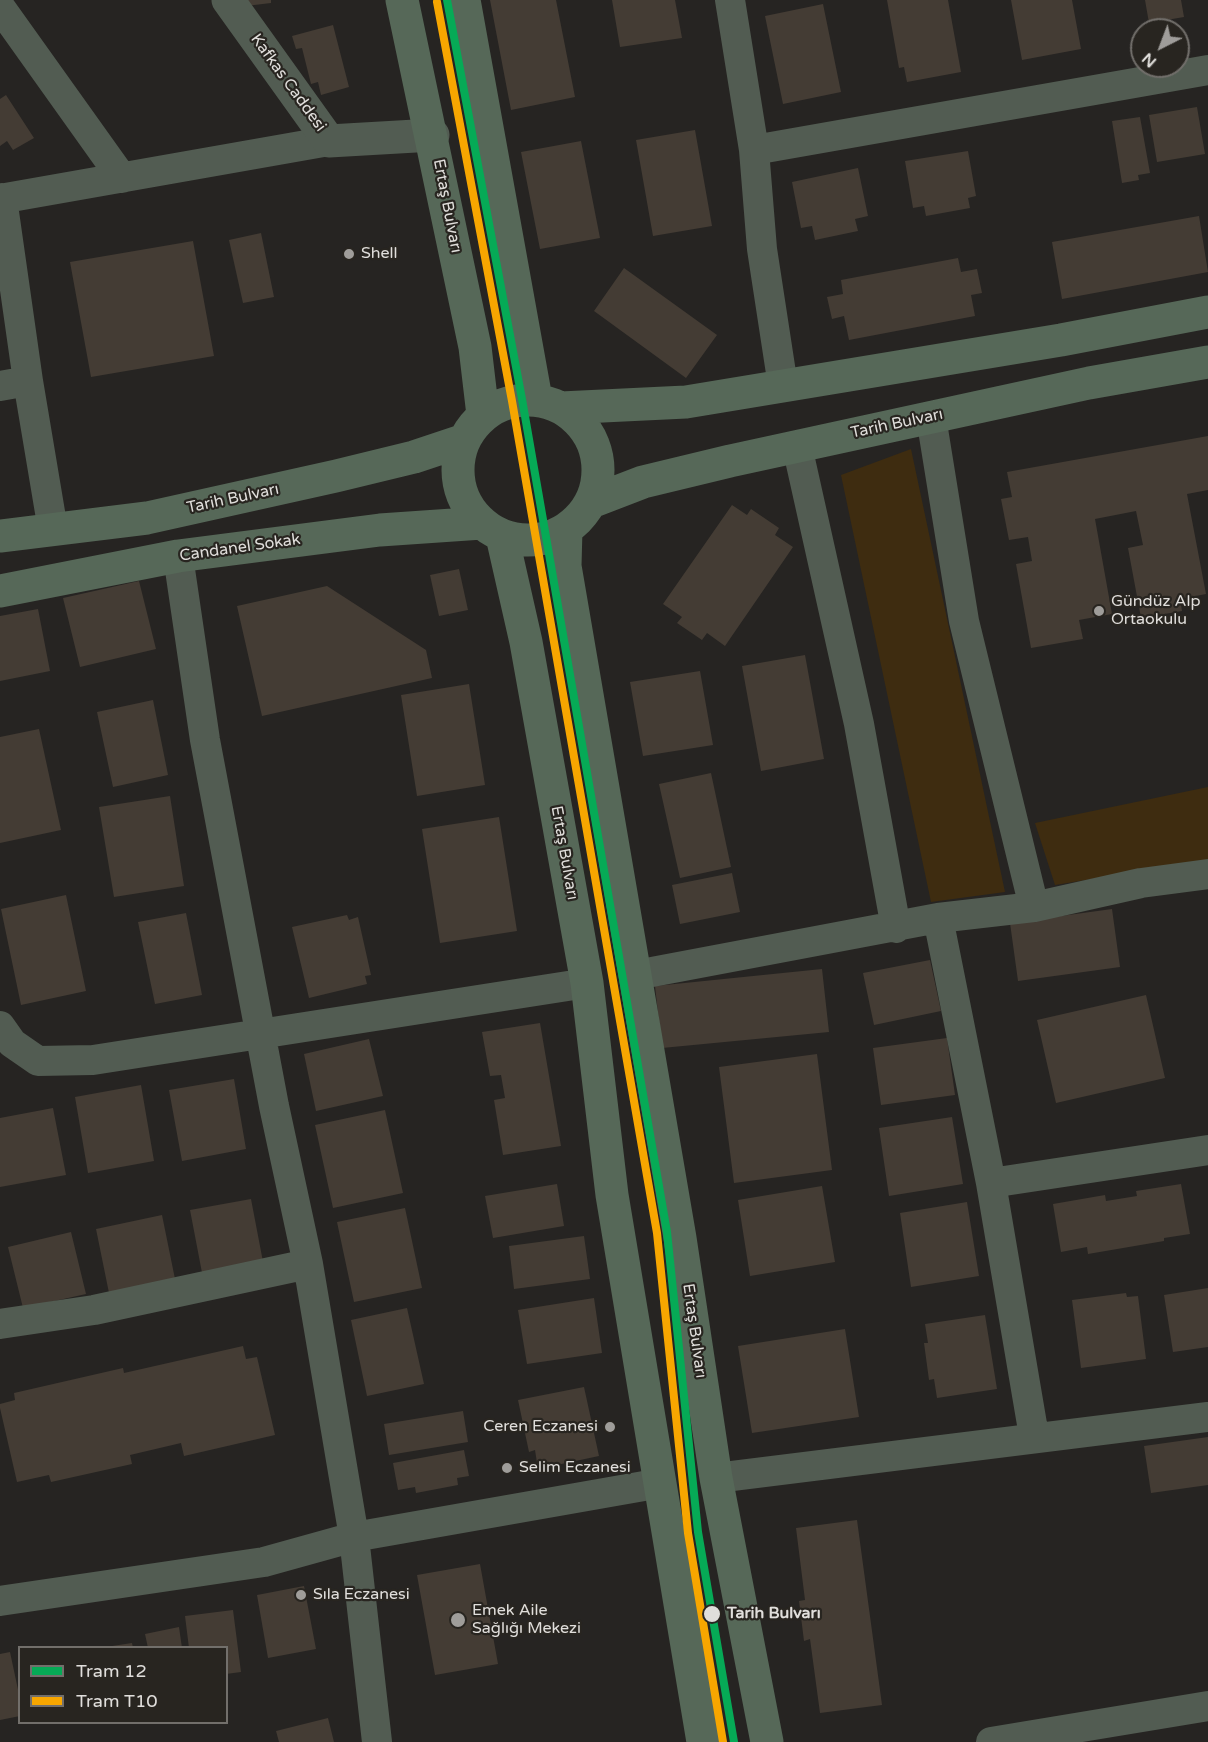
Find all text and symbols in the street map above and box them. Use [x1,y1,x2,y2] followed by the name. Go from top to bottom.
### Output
[1130,18,1190,78] north arrow
[246,30,330,136] street label: Kafkas Caddesi
[1138,48,1161,72] text: N
[428,157,466,255] street label: Ertaş Bulvarı
[361,244,397,264] place label: Shell
[342,247,356,261] marker: Shell
[849,405,945,443] street label: Tarih Bulvarı
[185,480,281,518] street label: Tarih Bulvarı
[178,530,302,566] street label: Candanel Sokak
[1111,592,1200,630] place label: Gündüz Alp Ortaokulu
[1092,604,1106,618] marker: Gündüz Alp Ortaokulu
[546,804,582,902] street label: Ertaş Bulvarı
[678,1282,710,1380] street label: Ertaş Bulvarı
[483,1417,598,1437] place label: Ceren Eczanesi
[603,1420,617,1434] marker: Ceren Eczanesi
[519,1458,631,1478] place label: Selim Eczanesi
[500,1461,514,1475] marker: Selim Eczanesi
[313,1585,410,1605] place label: Sıla Eczanesi
[294,1588,308,1602] marker: Sıla Eczanesi
[472,1601,581,1639] place label: Emek Aile Sağlığı Mekezi
[702,1604,722,1624] marker: Tarih Bulvarı
[727,1604,821,1624] place label: Tarih Bulvarı
[449,1611,467,1629] marker: Emek Aile Sağlığı Mekezi
[18,1646,228,1724] legend
[76,1660,147,1682] text: Tram 12
[76,1690,158,1712] text: Tram T10

